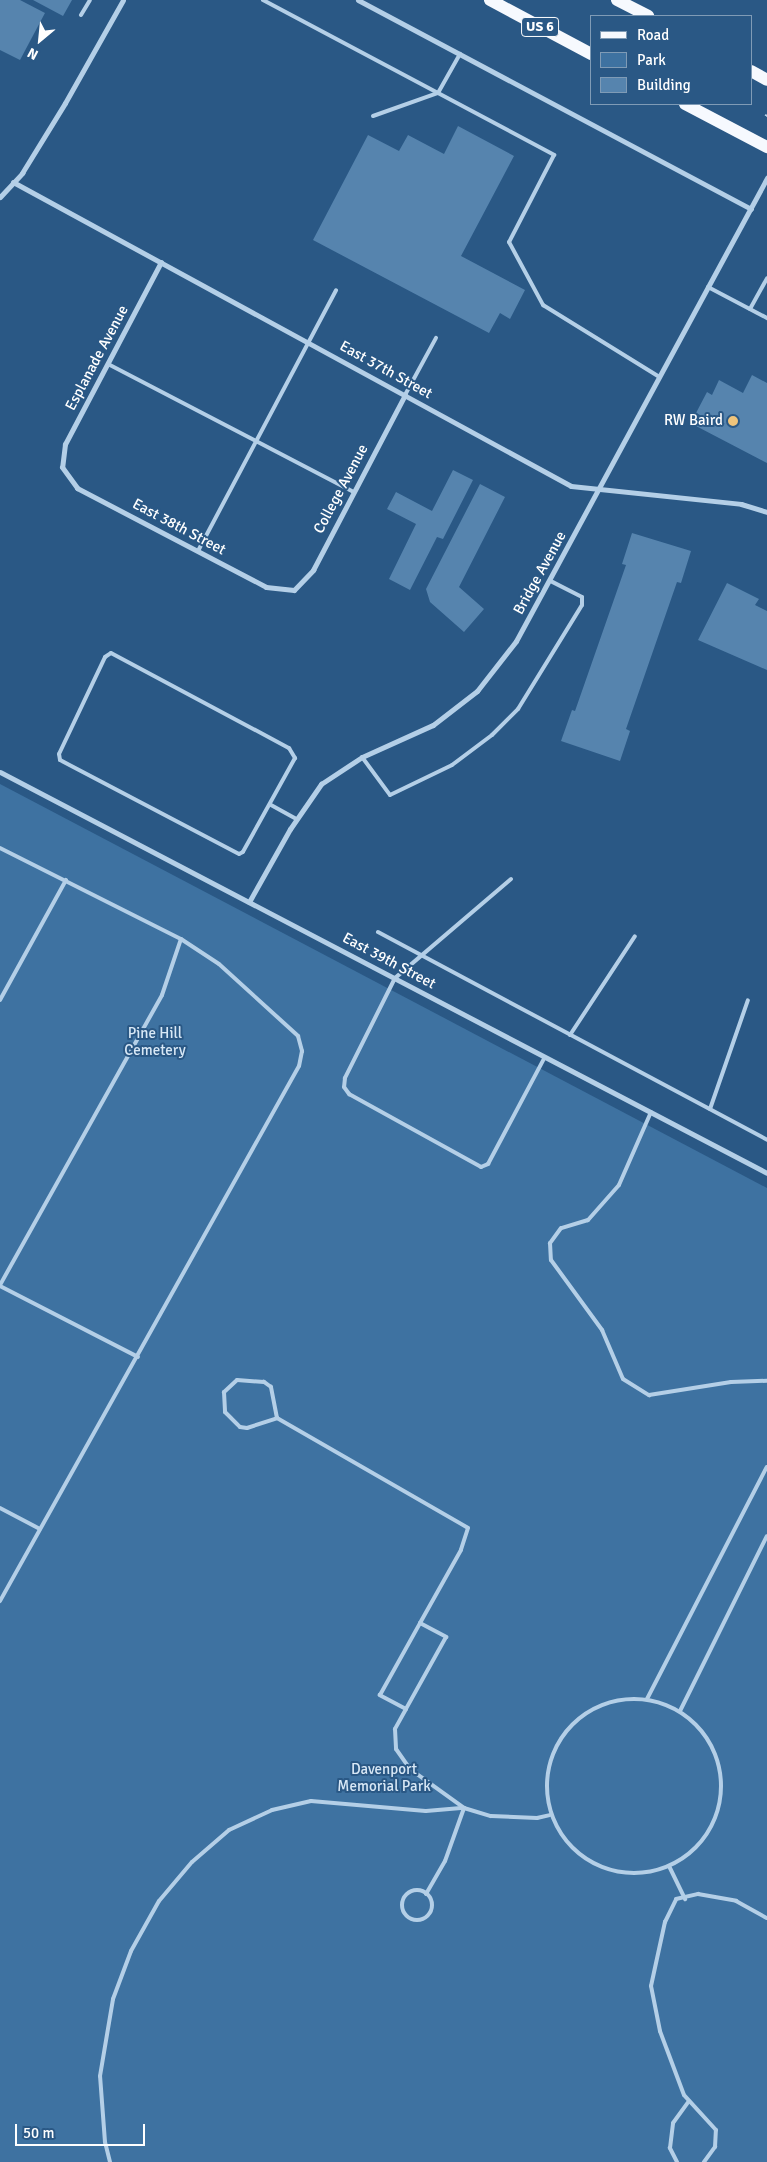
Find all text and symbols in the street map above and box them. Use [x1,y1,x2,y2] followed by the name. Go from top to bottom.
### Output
[15,15,65,65] north arrow
[590,15,752,105] legend
[520,16,560,38] road number: US 6
[637,26,669,44] text: Road
[24,44,41,63] text: N
[637,51,666,69] text: Park
[637,76,691,94] text: Building
[62,302,132,414] street label: Esplanade Avenue
[337,337,435,403] street label: East 37th Street
[664,412,723,430] place label: RW Baird
[727,415,739,427] marker: RW Baird
[310,441,372,537] street label: College Avenue
[129,495,229,559] street label: East 38th Street
[510,528,570,618] street label: Bridge Avenue
[339,929,439,993] street label: East 39th Street
[124,1024,186,1059] park label: Pine Hill Cemetery
[337,1760,431,1795] park label: Davenport Memorial Park
[18,2114,148,2146] scale bar
[23,2124,54,2142] text: 50 m

